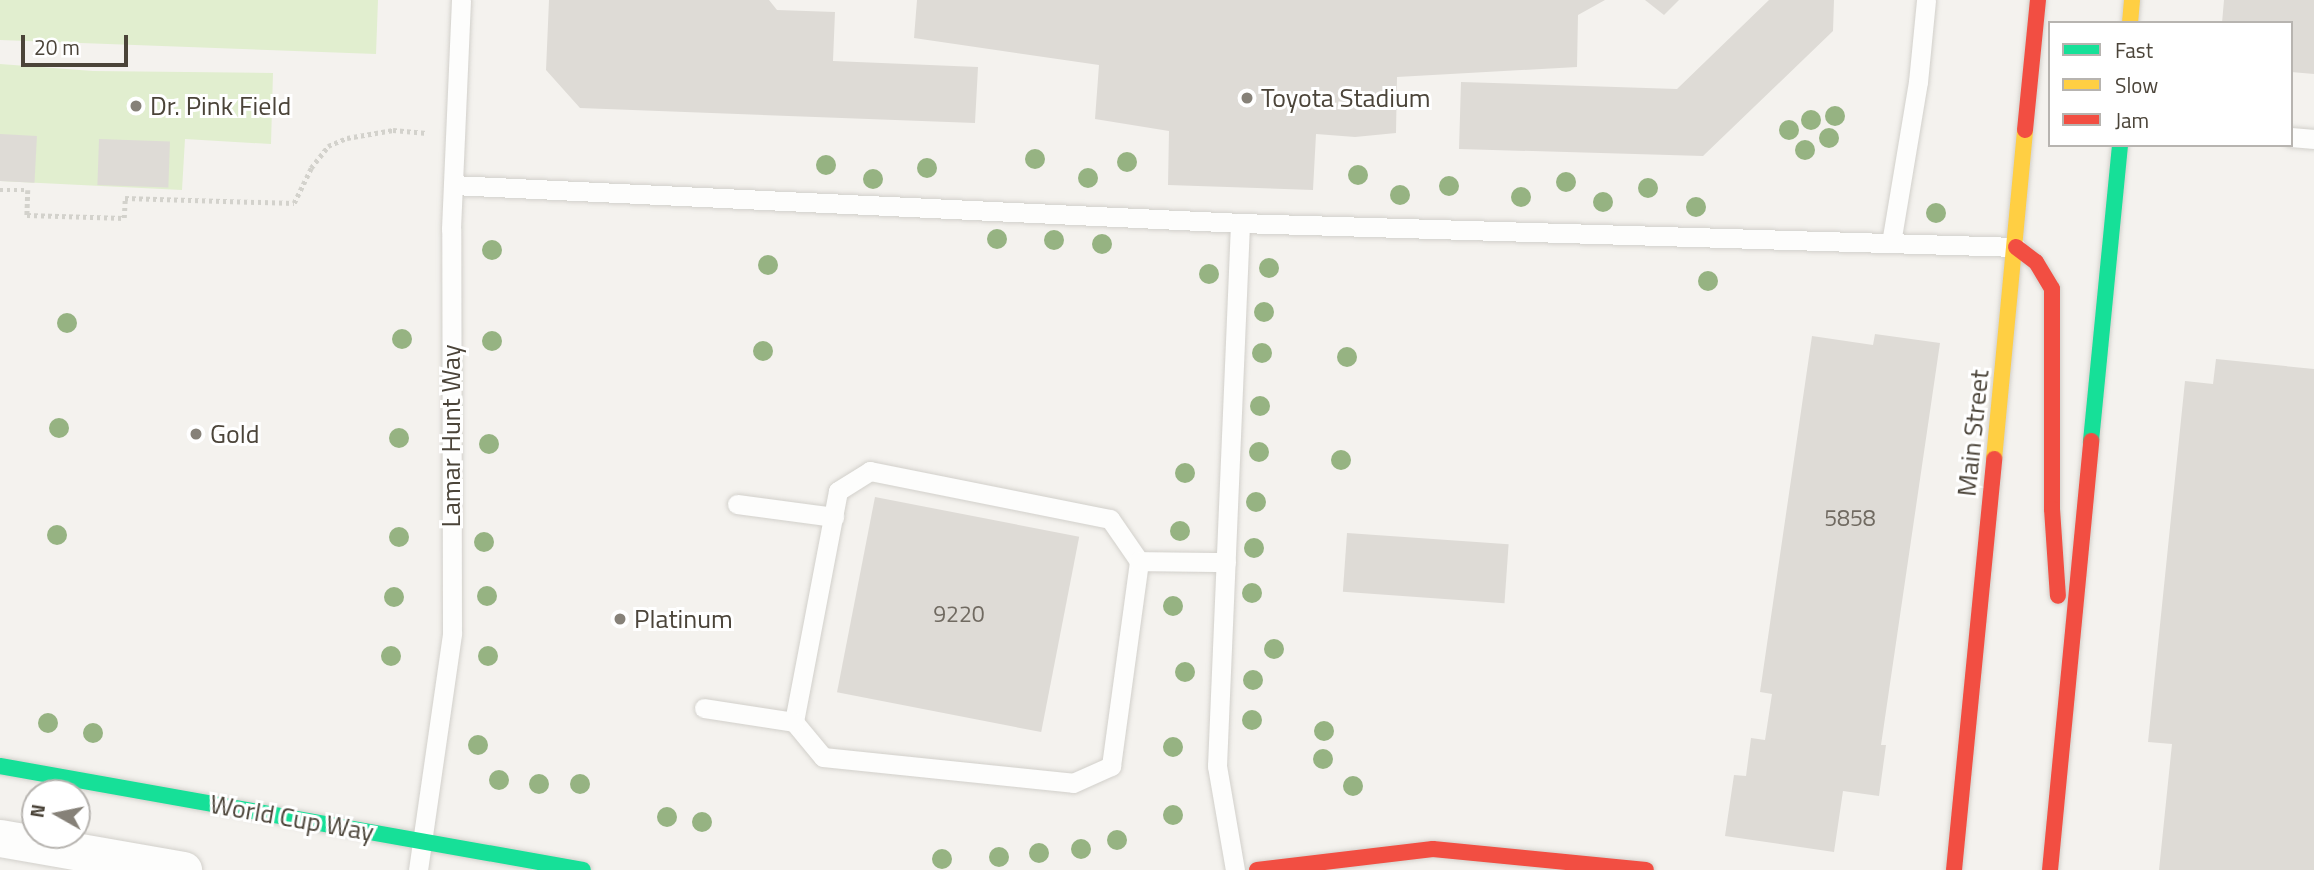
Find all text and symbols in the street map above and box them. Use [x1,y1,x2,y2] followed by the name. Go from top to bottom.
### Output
[24,21,131,65] scale bar
[2048,21,2293,147] legend
[34,31,80,63] text: 20 m
[2115,34,2153,66] text: Fast
[2115,69,2158,101] text: Slow
[1261,82,1431,114] place label: Toyota Stadium
[150,90,291,122] place label: Dr. Pink Field
[1239,90,1255,106] marker: Toyota Stadium
[128,98,144,114] marker: Dr. Pink Field
[2115,104,2149,136] text: Jam
[435,344,467,528] street label: Lamar Hunt Way
[1951,368,1995,498] street label: Main Street
[210,418,260,450] place label: Gold
[188,426,204,442] marker: Gold
[1824,504,1876,532] house number: 5858
[933,600,985,628] house number: 9220
[634,603,733,635] place label: Platinum
[612,611,628,627] marker: Platinum
[21,779,91,849] north arrow
[208,788,376,848] street label: World Cup Way
[21,802,52,820] text: N

